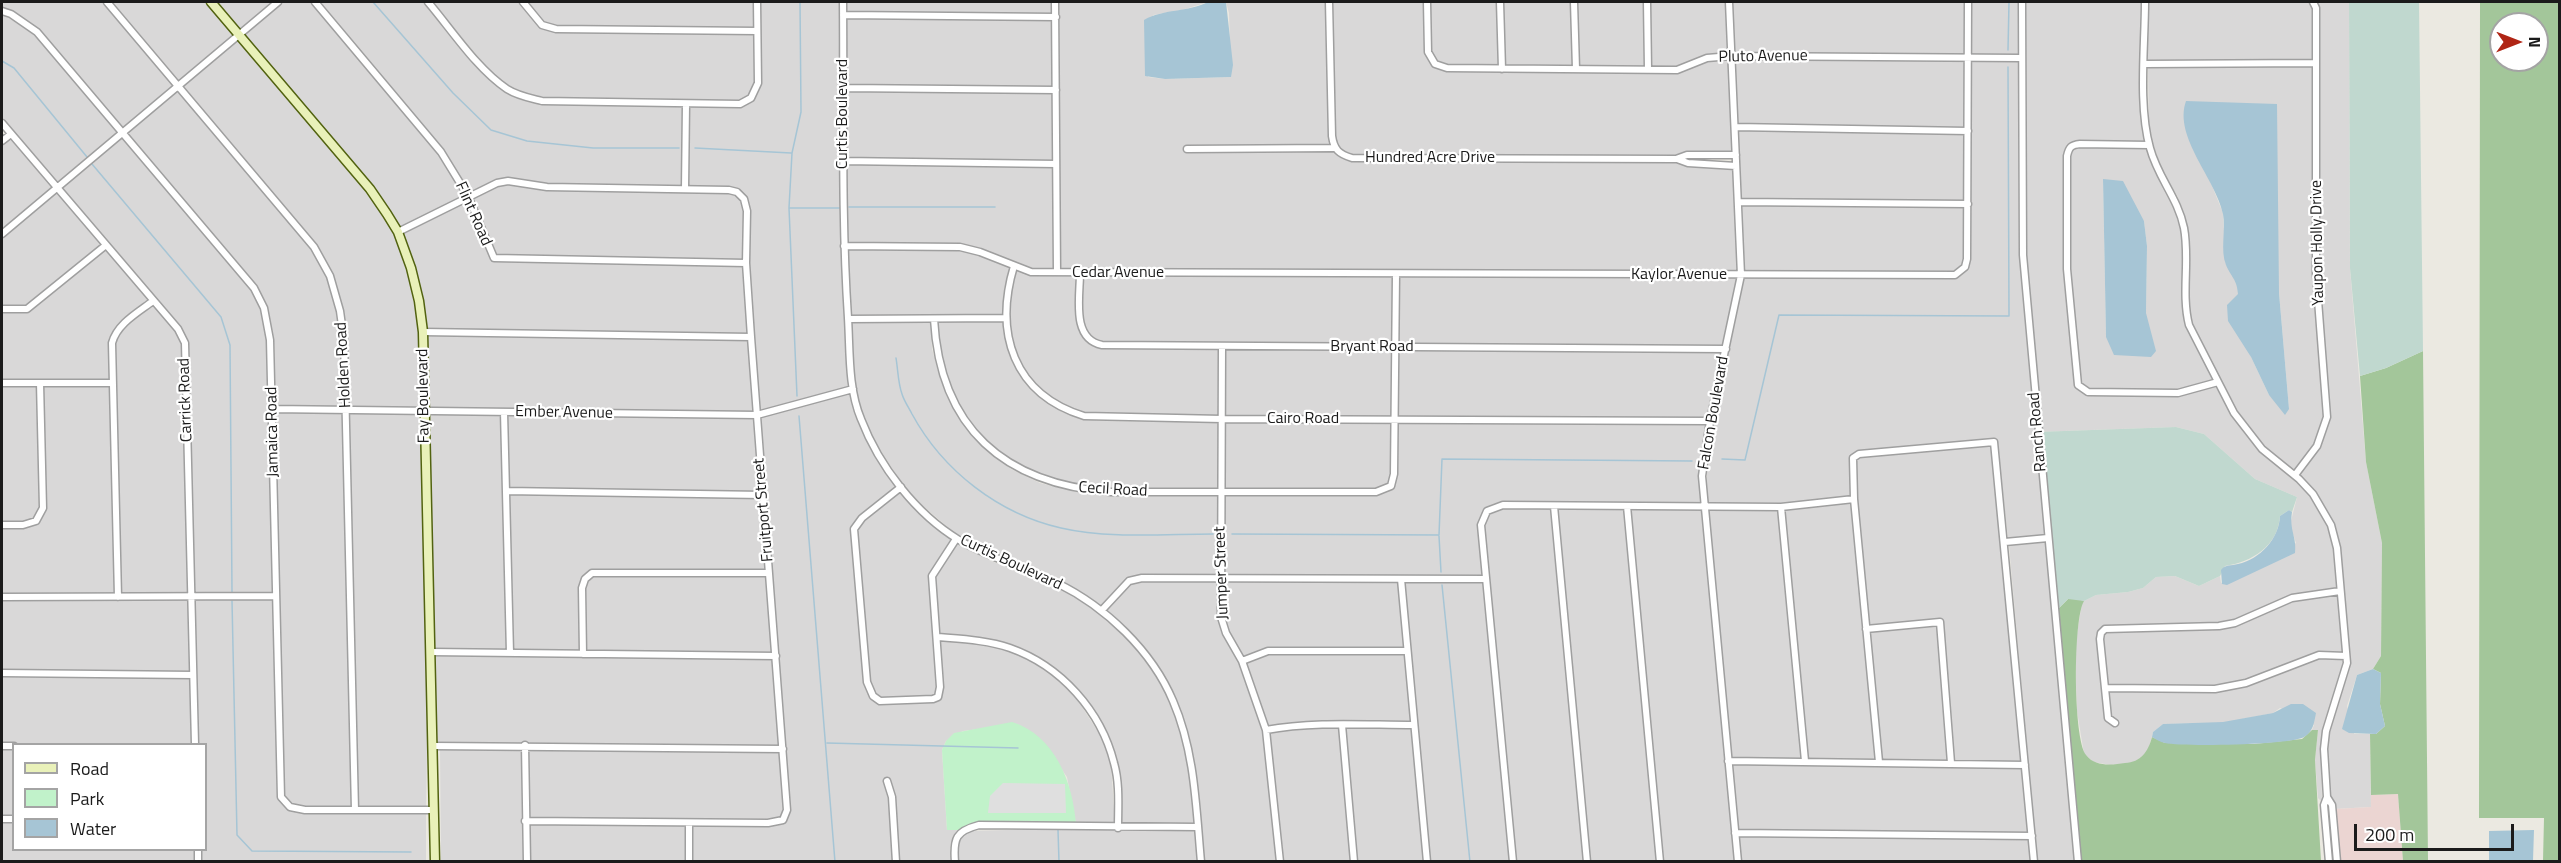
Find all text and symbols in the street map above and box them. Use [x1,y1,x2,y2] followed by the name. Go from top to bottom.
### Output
[2489,12,2549,72] north arrow
[2523,36,2547,48] text: N
[1718,47,1808,67] street label: Pluto Avenue
[833,59,853,169] street label: Curtis Boulevard
[1365,148,1495,168] street label: Hundred Acre Drive
[450,179,496,249] street label: Flint Road
[2307,180,2329,306] street label: Yaupon Holly Drive
[1072,263,1164,283] street label: Cedar Avenue
[1631,265,1727,285] street label: Kaylor Avenue
[332,321,356,409] street label: Holden Road
[1330,337,1414,357] street label: Bryant Road
[414,348,434,444] street label: Fay Boulevard
[1695,355,1733,471] street label: Falcon Boulevard
[175,358,197,442] street label: Carrick Road
[263,386,283,478] street label: Jamaica Road
[2025,391,2051,473] street label: Ranch Road
[515,403,613,423] street label: Ember Avenue
[1267,409,1339,429] street label: Cairo Road
[750,457,778,563] street label: Fruitport Street
[1078,479,1148,501] street label: Cecil Road
[1211,526,1233,620] street label: Jumper Street
[957,531,1065,595] street label: Curtis Boulevard
[12,743,207,851] legend
[70,755,109,782] text: Road
[70,785,104,812] text: Park
[2357,812,2518,850] scale bar
[70,815,116,842] text: Water
[2365,821,2414,848] text: 200 m

